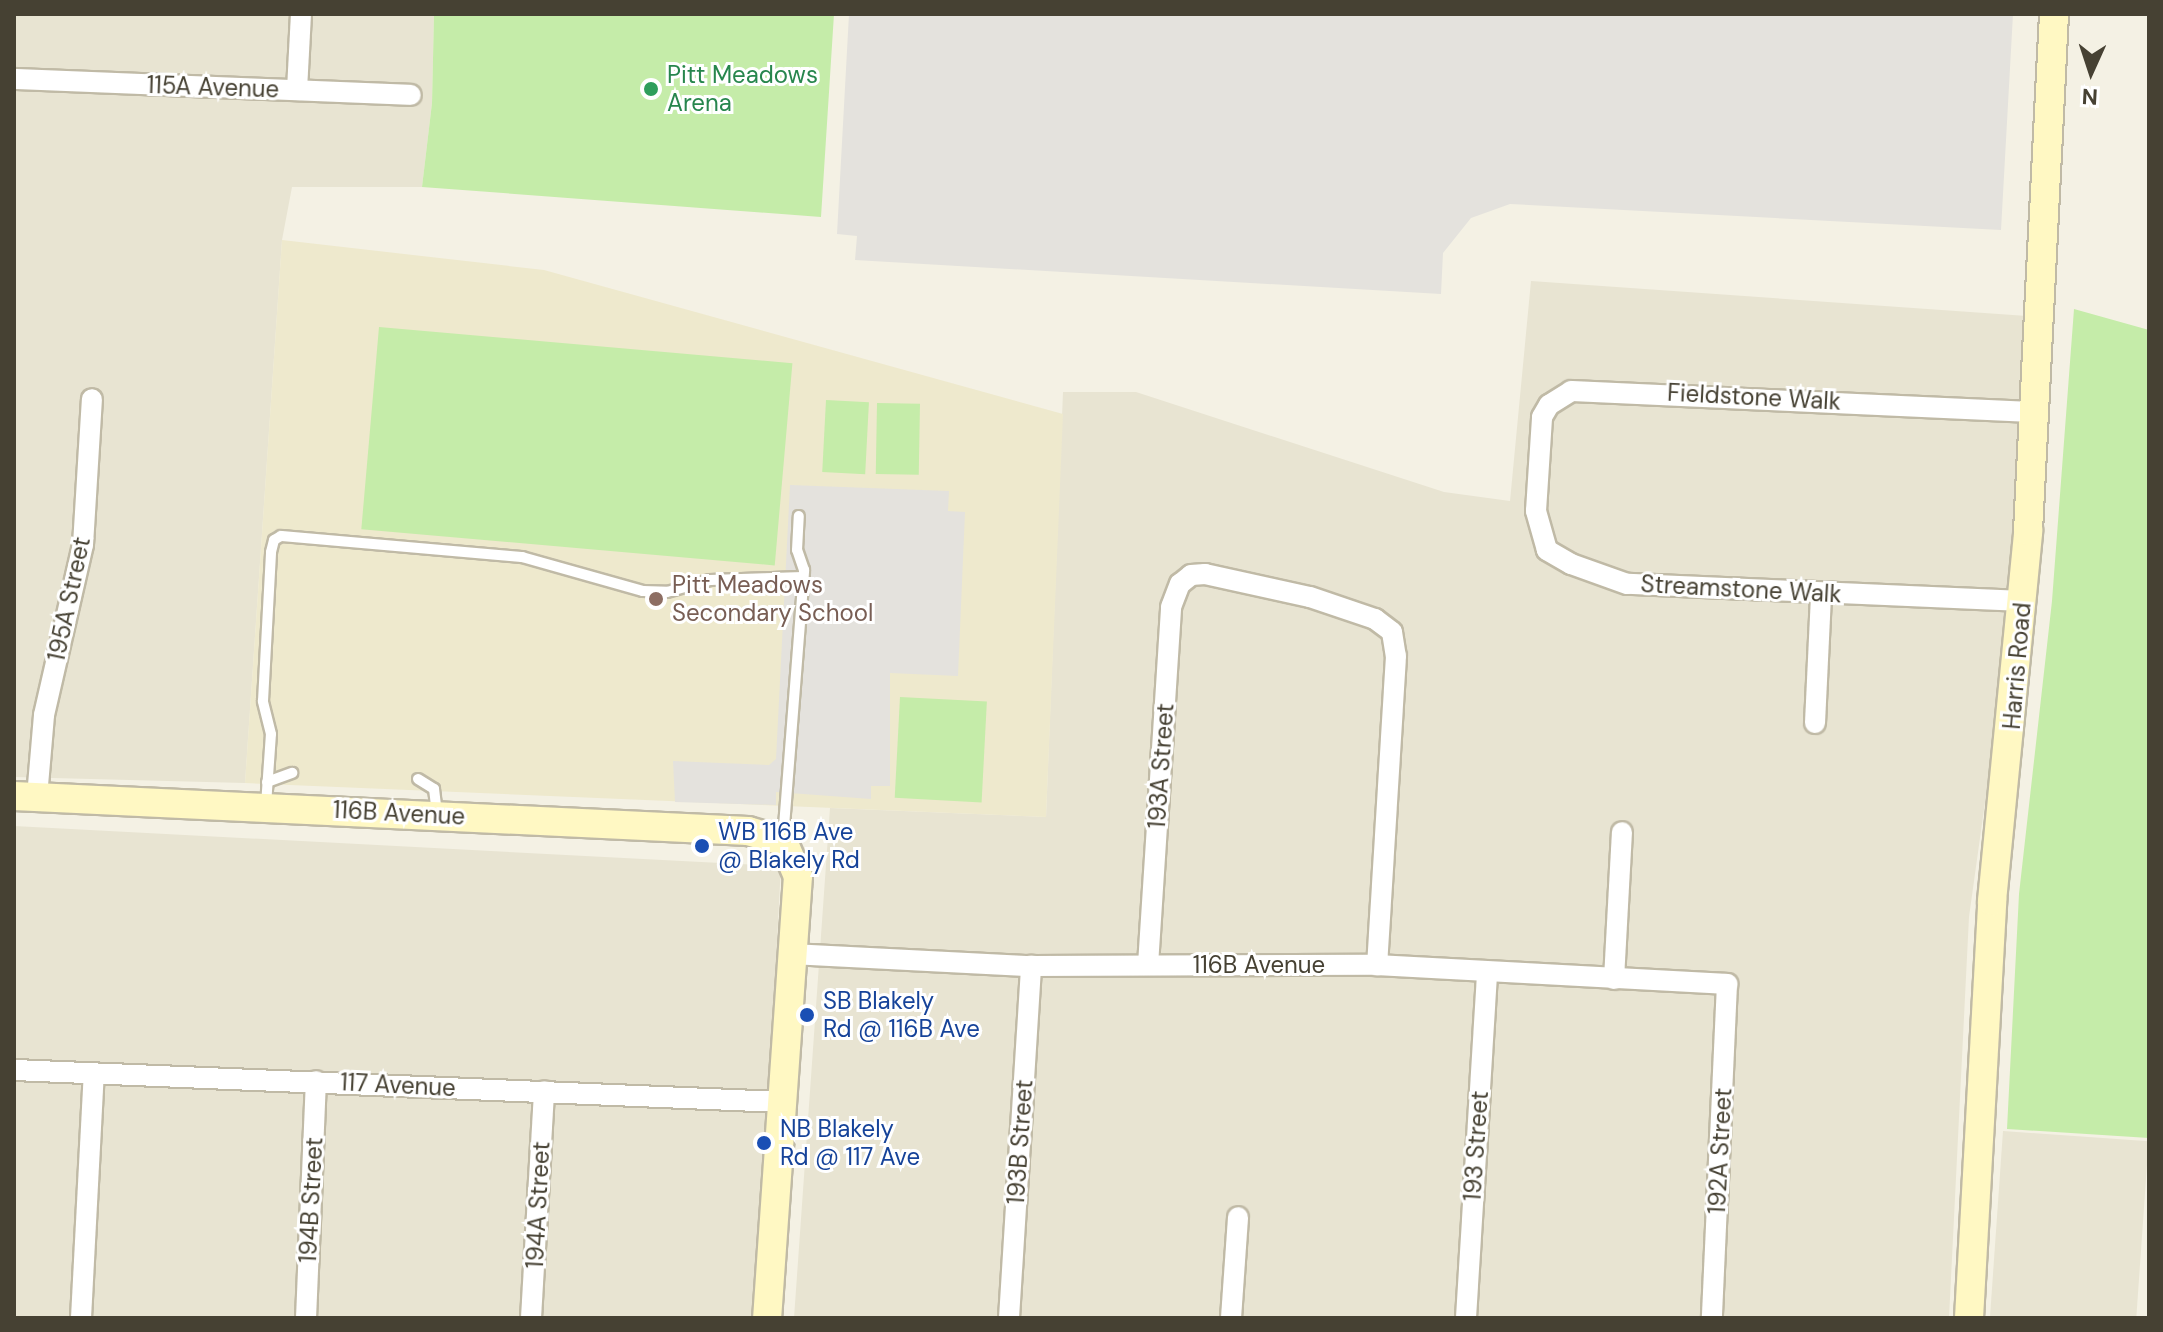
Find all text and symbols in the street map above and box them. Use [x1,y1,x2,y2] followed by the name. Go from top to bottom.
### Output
[2051,32,2131,112] north arrow
[667,61,818,117] place label: Pitt Meadows Arena
[146,70,280,104] street label: 115A Avenue
[642,80,660,98] marker: Pitt Meadows Arena
[2081,82,2098,111] text: N
[1666,378,1842,416] street label: Fieldstone Walk
[42,534,96,664] street label: 195A Street
[1640,569,1842,609] street label: Streamstone Walk
[672,571,873,627] place label: Pitt Meadows Secondary School
[647,590,665,608] marker: Pitt Meadows Secondary School
[1997,601,2037,731] street label: Harris Road
[1142,702,1180,830] street label: 193A Street
[332,795,466,831] street label: 116B Avenue
[718,818,860,874] place label: WB 116B Ave @ Blakely Rd
[693,837,711,855] marker: WB 116B Ave @ Blakely Rd
[1193,951,1325,979] street label: 116B Avenue
[823,987,980,1043] place label: SB Blakely Rd @ 116B Ave
[798,1006,816,1024] marker: SB Blakely Rd @ 116B Ave
[339,1068,457,1102] street label: 117 Avenue
[1001,1079,1039,1205] street label: 193B Street
[1702,1087,1738,1215] street label: 192A Street
[1458,1090,1494,1202] street label: 193 Street
[780,1115,920,1171] place label: NB Blakely Rd @ 117 Ave
[755,1134,773,1152] marker: NB Blakely Rd @ 117 Ave
[293,1136,329,1264] street label: 194B Street
[520,1141,556,1269] street label: 194A Street

